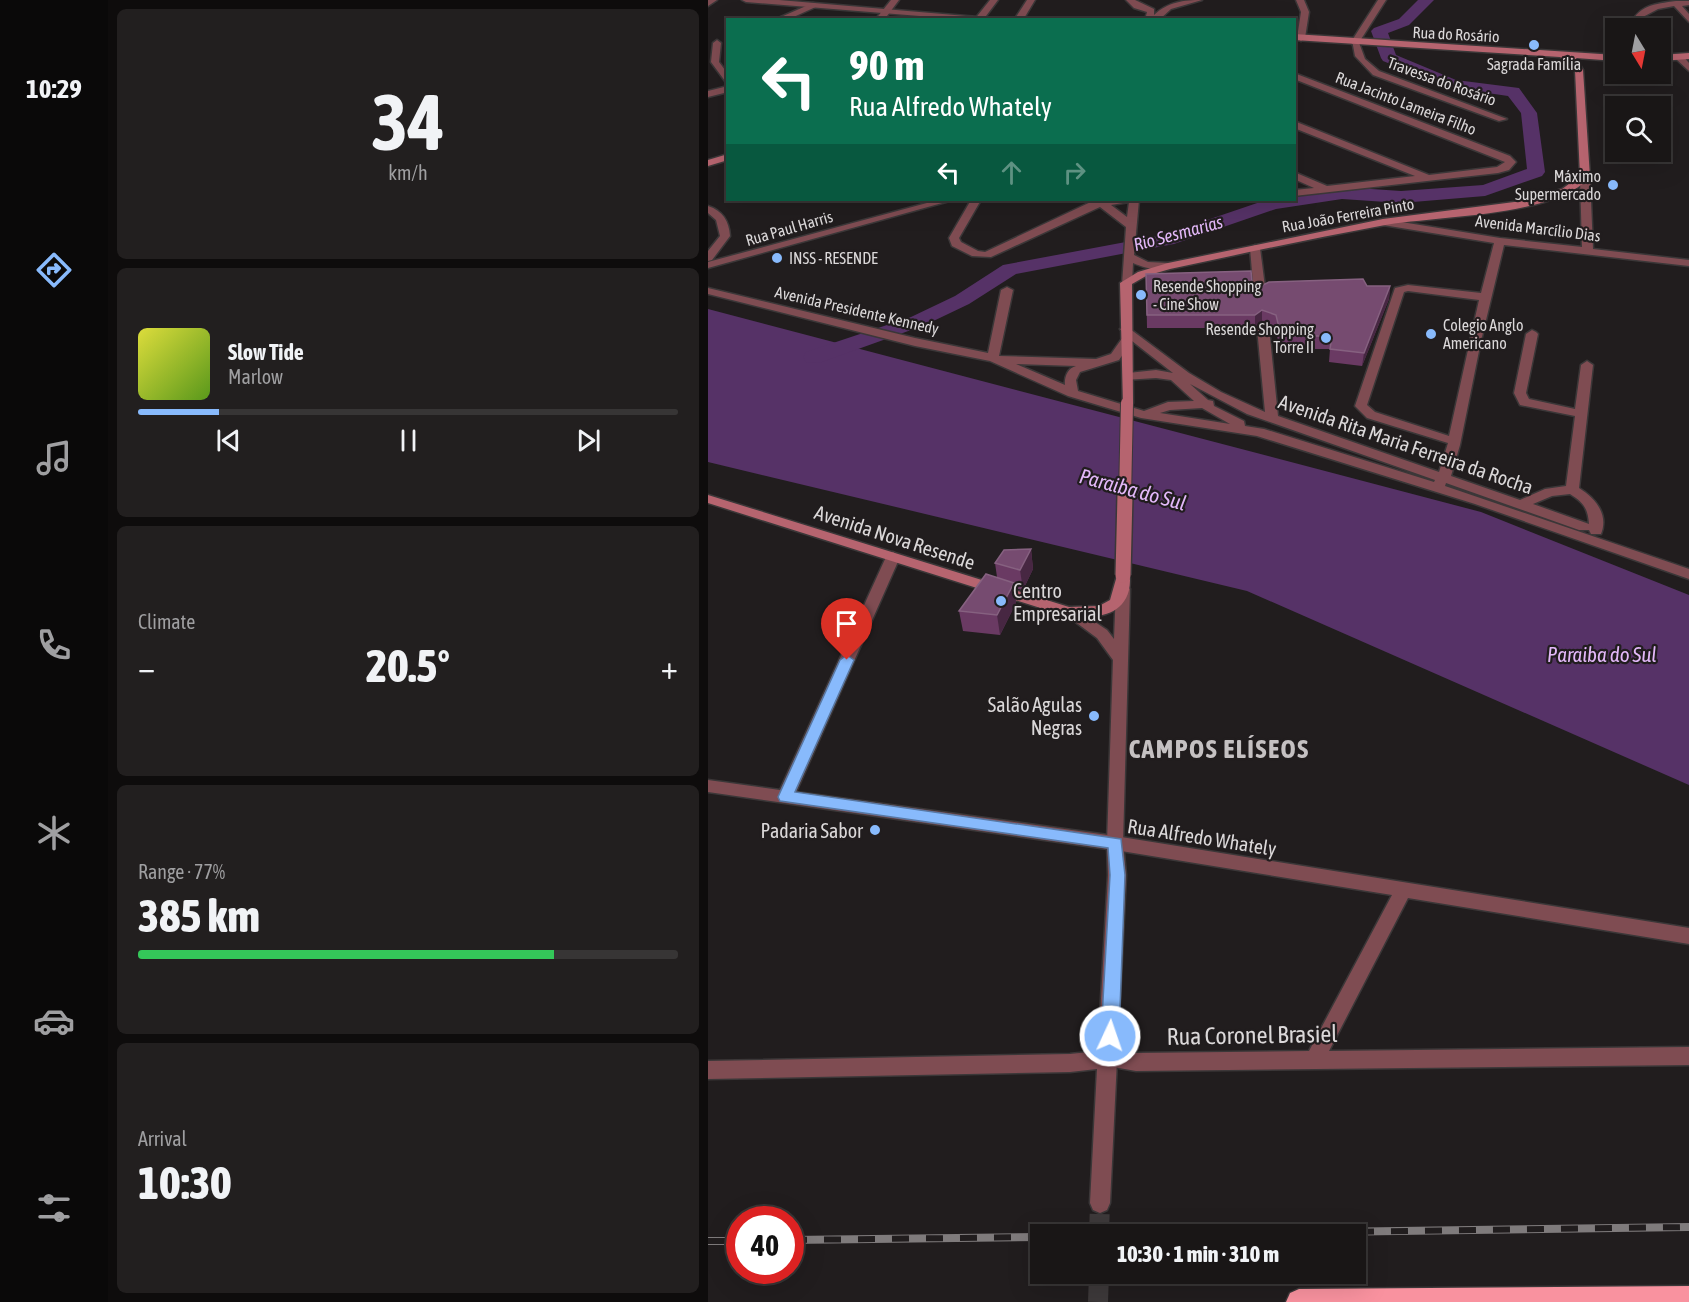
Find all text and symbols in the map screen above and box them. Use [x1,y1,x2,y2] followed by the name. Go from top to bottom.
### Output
[1605,18,1671,84] north arrow
[1605,18,1671,162] map controls
[1412,23,1500,45] street label: Rua do Rosário
[1527,38,1541,52] marker: Sagrada Família
[849,41,924,89] text: 90 m
[750,42,828,120] icon: left
[1385,53,1499,109] street label: Travessa do Rosário
[1487,55,1581,74] place label: Sagrada Família
[1333,68,1479,138] street label: Rua Jacinto Lameira Filho
[26,73,82,104] text: 10:29
[371,77,445,167] text: 34
[849,91,1052,122] text: Rua Alfredo Whately
[1605,96,1671,162] button: search
[932,156,965,189] icon: left
[995,156,1028,189] icon: ahead
[1058,156,1091,189] icon: right
[388,161,428,184] text: km/h
[1515,167,1601,204] place label: Máximo Supermercado
[1606,178,1620,192] marker: Máximo Supermercado
[1281,195,1415,235] street label: Rua João Ferreira Pinto
[743,207,835,249] street label: Rua Paul Harris
[1131,211,1225,255] water label: Rio Sesmarias
[1474,211,1602,245] street label: Avenida Marcílio Dias
[33,249,75,291] icon: directions
[789,249,878,267] place label: INSS - RESENDE
[770,251,784,265] marker: INSS - RESENDE
[1153,277,1262,313] place label: Resende Shopping - Cine Show
[773,282,941,339] street label: Avenida Presidente Kennedy
[1134,288,1148,302] marker: Resende Shopping - Cine Show
[1443,316,1523,352] place label: Colegio Anglo Americano
[1206,320,1314,356] place label: Resende Shopping Torre II
[1424,327,1438,341] marker: Colegio Anglo Americano
[1319,331,1333,345] marker: Resende Shopping Torre II
[228,339,304,365] text: Slow Tide
[228,365,283,388] text: Marlow
[1276,390,1536,498] street label: Avenida Rita Maria Ferreira da Rocha
[212,424,245,457] icon: previous
[392,424,425,457] icon: pause
[572,424,605,457] icon: next
[33,437,75,479] icon: music
[1077,463,1189,515] water label: Paraiba do Sul
[812,500,978,574] street label: Avenida Nova Resende
[1013,579,1103,625] place label: Centro Empresarial
[994,594,1008,608] marker: Centro Empresarial
[821,598,872,660] pin
[830,607,863,640] icon: arrive
[138,610,195,633] text: Climate
[33,624,75,666] icon: phone
[366,640,450,692] text: 20.5°
[1547,642,1657,666] water label: Paraiba do Sul
[138,648,155,686] text: −
[661,648,678,686] text: +
[988,693,1082,739] place label: Salão Agulas Negras
[1087,709,1101,723] marker: Salão Agulas Negras
[1128,734,1310,764] district label: CAMPOS ELÍSEOS
[33,812,75,854] icon: climate
[1126,814,1278,860] street label: Rua Alfredo Whately
[761,819,864,842] place label: Padaria Sabor
[868,823,882,837] marker: Padaria Sabor
[138,860,225,883] text: Range · 77%
[138,890,260,942] text: 385 km
[33,1000,75,1042] icon: car
[1078,1004,1142,1068] position arrow
[1166,1020,1338,1050] street label: Rua Coronel Brasiel
[138,1127,187,1150] text: Arrival
[138,1157,232,1209] text: 10:30
[33,1187,75,1229] icon: filters
[726,1206,804,1284] speed limit sign: 40
[1117,1241,1279,1267] text: 10:30 · 1 min · 310 m

